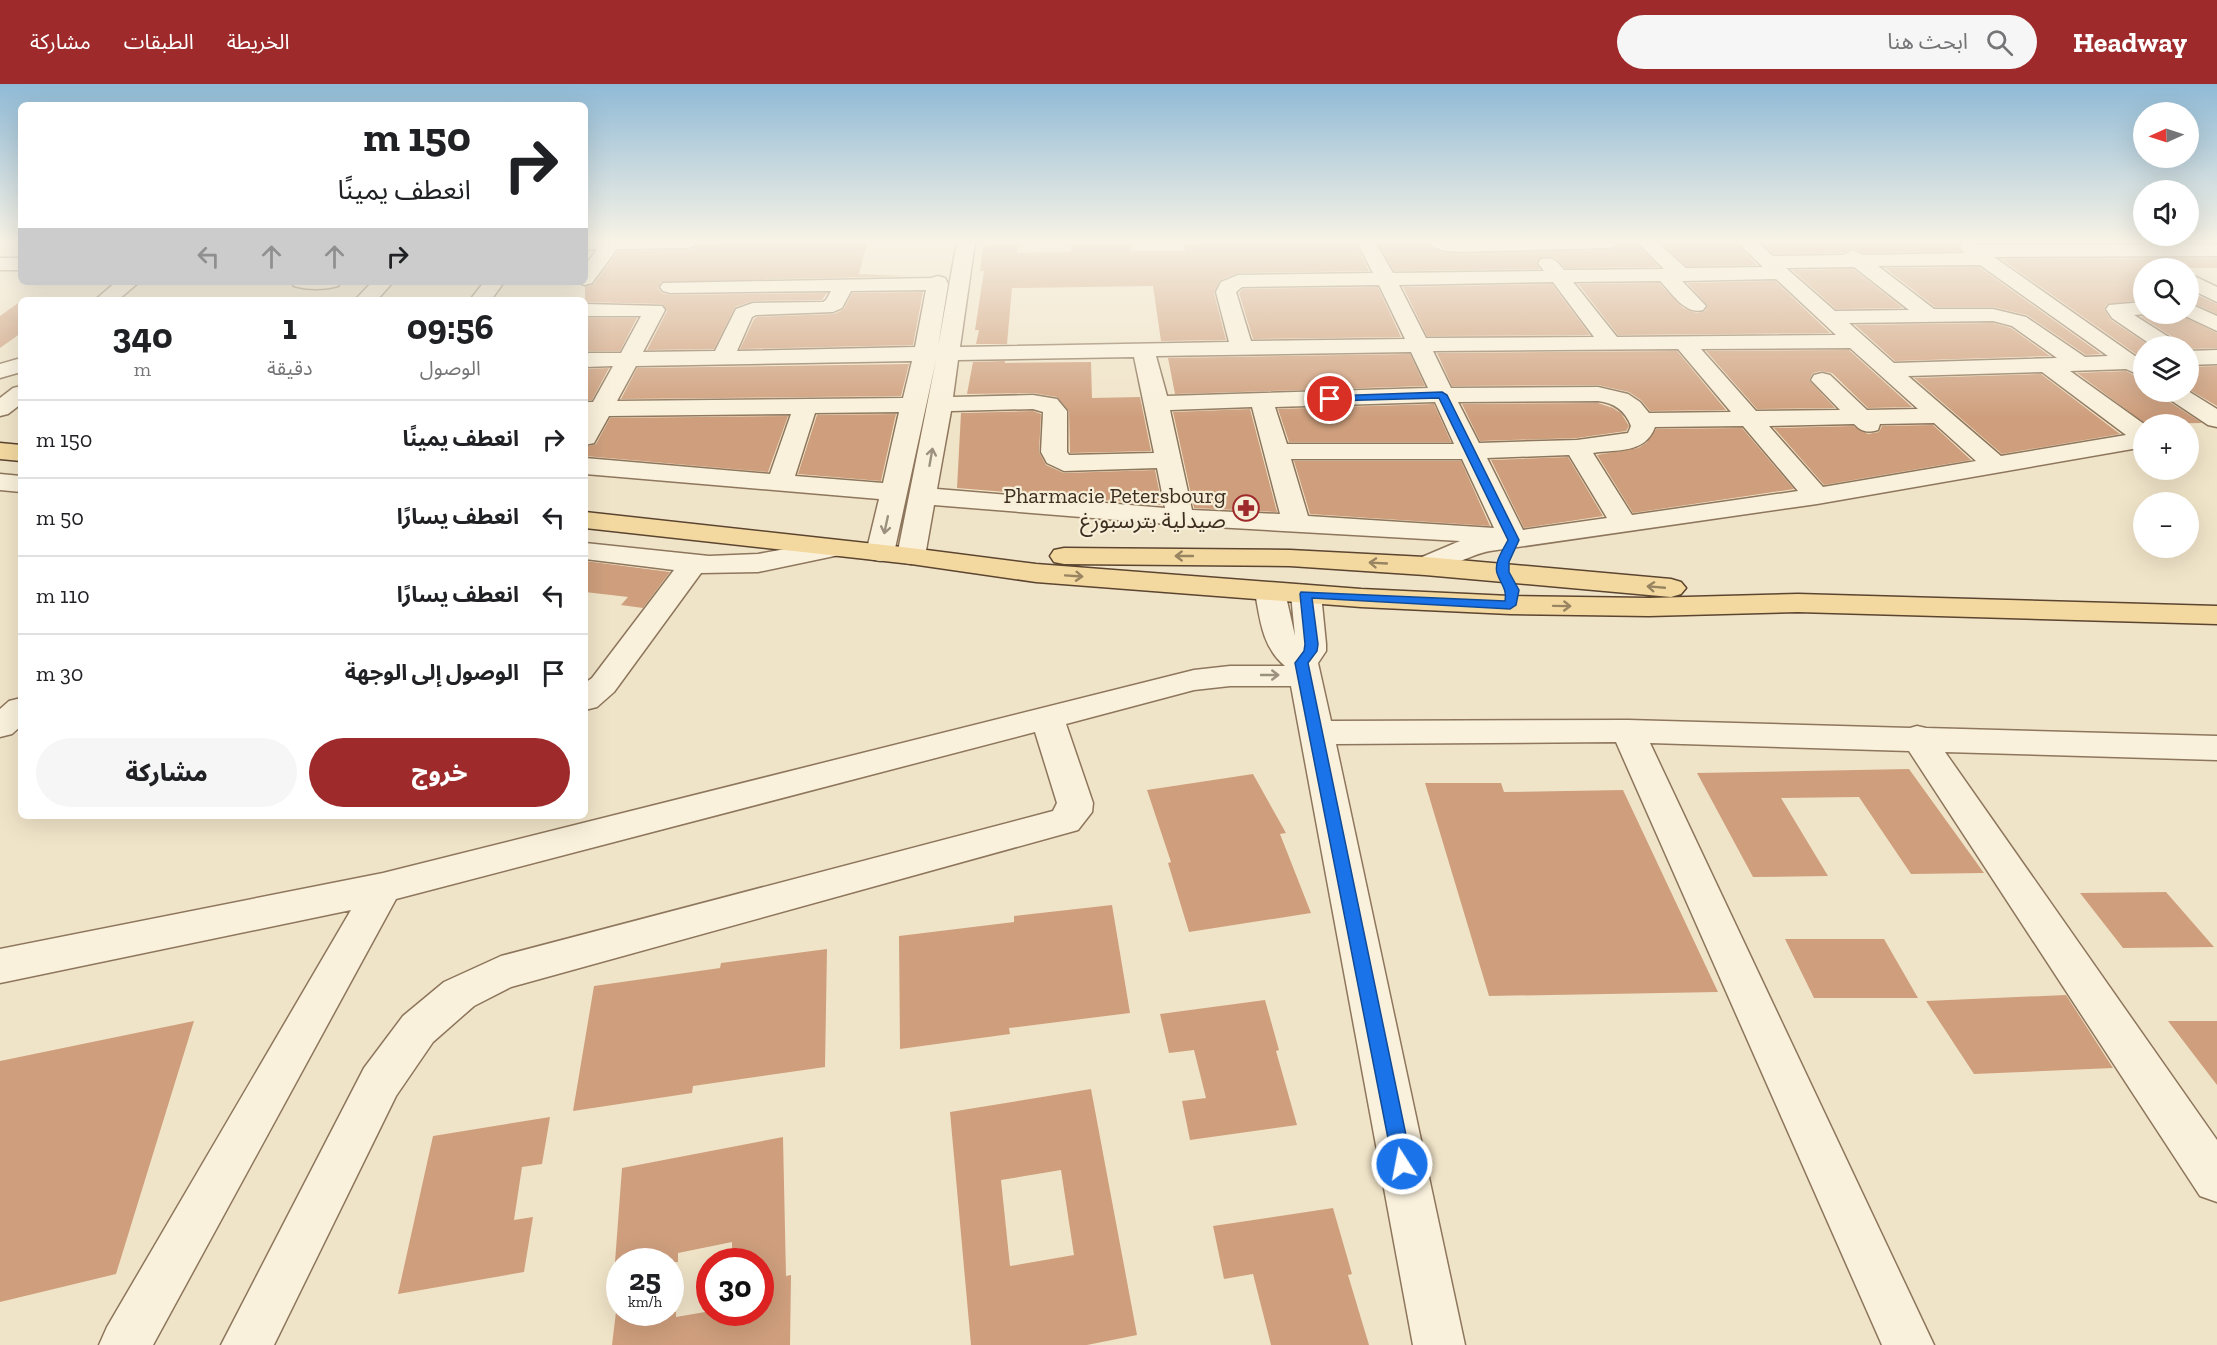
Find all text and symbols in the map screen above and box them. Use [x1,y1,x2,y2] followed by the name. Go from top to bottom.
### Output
[1617,15,2037,69] search box
[1983,26,2016,59] icon: search
[2073,26,2187,59] text: Headway
[1887,28,1968,55] text: ابحث هنا
[30,29,91,54] text: مشاركة
[124,29,194,54] text: الطبقات
[227,29,290,54] text: الخريطة
[2133,102,2199,168] north arrow
[2133,102,2199,558] map controls
[363,111,471,162] text: 150 m
[492,126,570,204] icon: right
[337,174,471,206] text: انعطف يمينًا
[2133,180,2199,246] button: sound
[192,240,225,273] icon: left
[255,240,288,273] icon: ahead
[318,240,351,273] icon: ahead
[381,240,414,273] icon: right
[2133,258,2199,324] button: search
[282,305,297,348] text: 1
[407,305,494,348] text: 09:56
[112,314,173,357] text: 340
[2133,336,2199,402] button: layers
[267,356,313,380] text: دقيقة
[420,356,481,380] text: الوصول
[134,357,151,381] text: m
[1304,373,1355,424] pin
[1313,382,1346,415] icon: arrive
[2133,414,2199,480] button: +
[537,423,570,456] icon: right
[402,425,519,452] text: انعطف يمينًا
[36,426,92,453] text: 150 m
[926,448,937,468] one-way arrow
[1003,482,1226,537] place label: Pharmacie Petersbourg صيدلية بترسبورغ
[2133,492,2199,558] button: −
[1231,493,1261,523] pharmacy icon: Pharmacie Petersbourg صيدلية بترسبورغ
[537,501,570,534] icon: left
[397,503,519,530] text: انعطف يسارًا
[36,504,84,531] text: 50 m
[879,515,891,534] one-way arrow
[1174,550,1194,562] one-way arrow
[1369,558,1389,569] one-way arrow
[1063,571,1083,582] one-way arrow
[537,579,570,612] icon: left
[397,581,519,608] text: انعطف يسارًا
[1647,581,1667,592] one-way arrow
[36,582,90,609] text: 110 m
[1551,600,1571,612] one-way arrow
[537,657,570,690] icon: arrive
[345,659,519,686] text: الوصول إلى الوجهة
[36,660,83,687] text: 30 m
[1260,669,1280,681] one-way arrow
[36,738,297,807] button: مشاركة
[309,738,570,807] button: خروج
[1370,1132,1434,1196] position arrow
[696,1248,774,1326] speed limit sign: 30
[629,1262,661,1298] text: 25
[628,1293,662,1311] text: km/h

